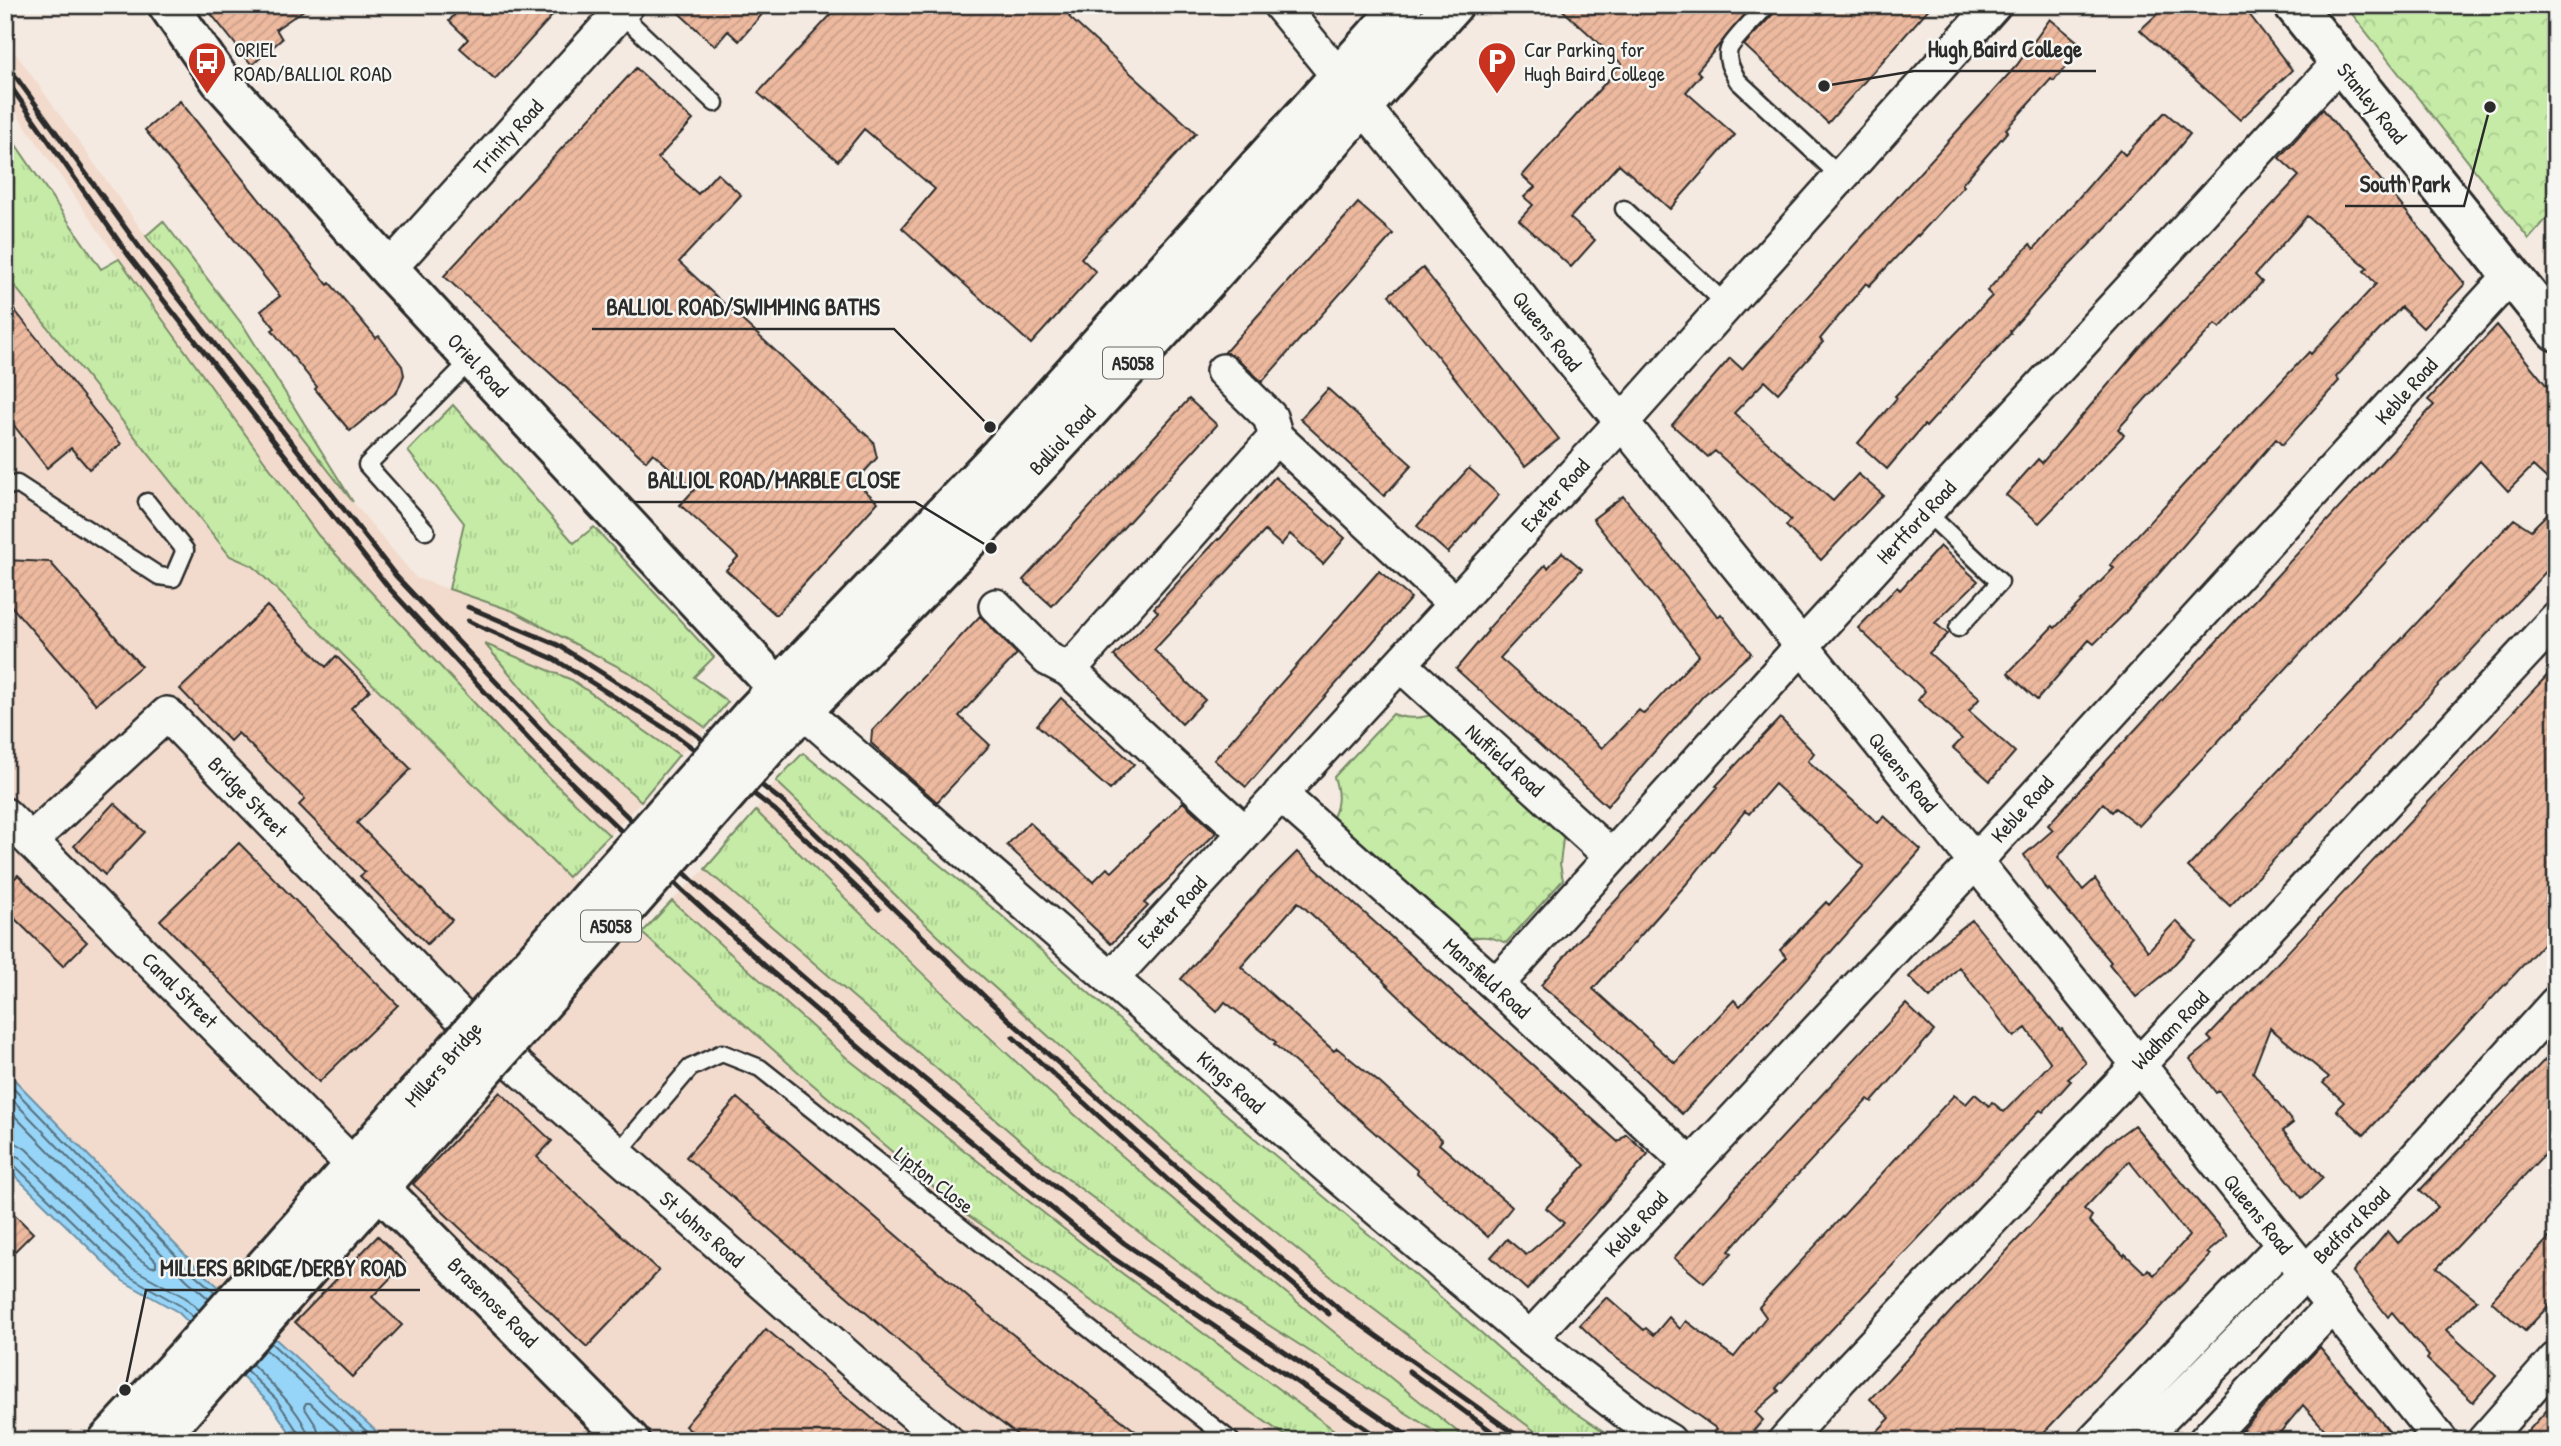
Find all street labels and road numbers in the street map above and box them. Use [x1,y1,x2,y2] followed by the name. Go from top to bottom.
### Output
[2330,56,2414,150] street label: Stanley Road
[466,93,550,181] street label: Trinity Road
[1506,285,1588,377] street label: Queens Road
[441,327,515,403] street label: Oriel Road
[1103,348,1163,378] road number: A5058
[2368,351,2444,431] street label: Keble Road
[1022,399,1102,481] street label: Balliol Road
[1514,452,1596,538] street label: Exeter Road
[1870,474,1962,570] street label: Hertford Road
[1459,717,1551,803] street label: Nuffield Road
[1862,726,1944,818] street label: Queens Road
[202,750,295,845] street label: Bridge Street
[1984,769,2060,849] street label: Keble Road
[1131,869,1213,955] street label: Exeter Road
[581,910,641,942] road number: A5058
[1437,931,1537,1025] street label: Mansfield Road
[136,946,225,1035] street label: Canal Street
[2125,984,2215,1076] street label: Wadham Road
[398,1015,488,1113] street label: Millers Bridge
[1191,1044,1271,1120] street label: Kings Road
[888,1140,980,1220] street label: Lipton Close
[2217,1168,2299,1260] street label: Queens Road
[2306,1180,2396,1270] street label: Bedford Road
[653,1184,751,1274] street label: St Johns Road
[1598,1184,1674,1264] street label: Keble Road
[441,1250,545,1354] street label: Brasenose Road

